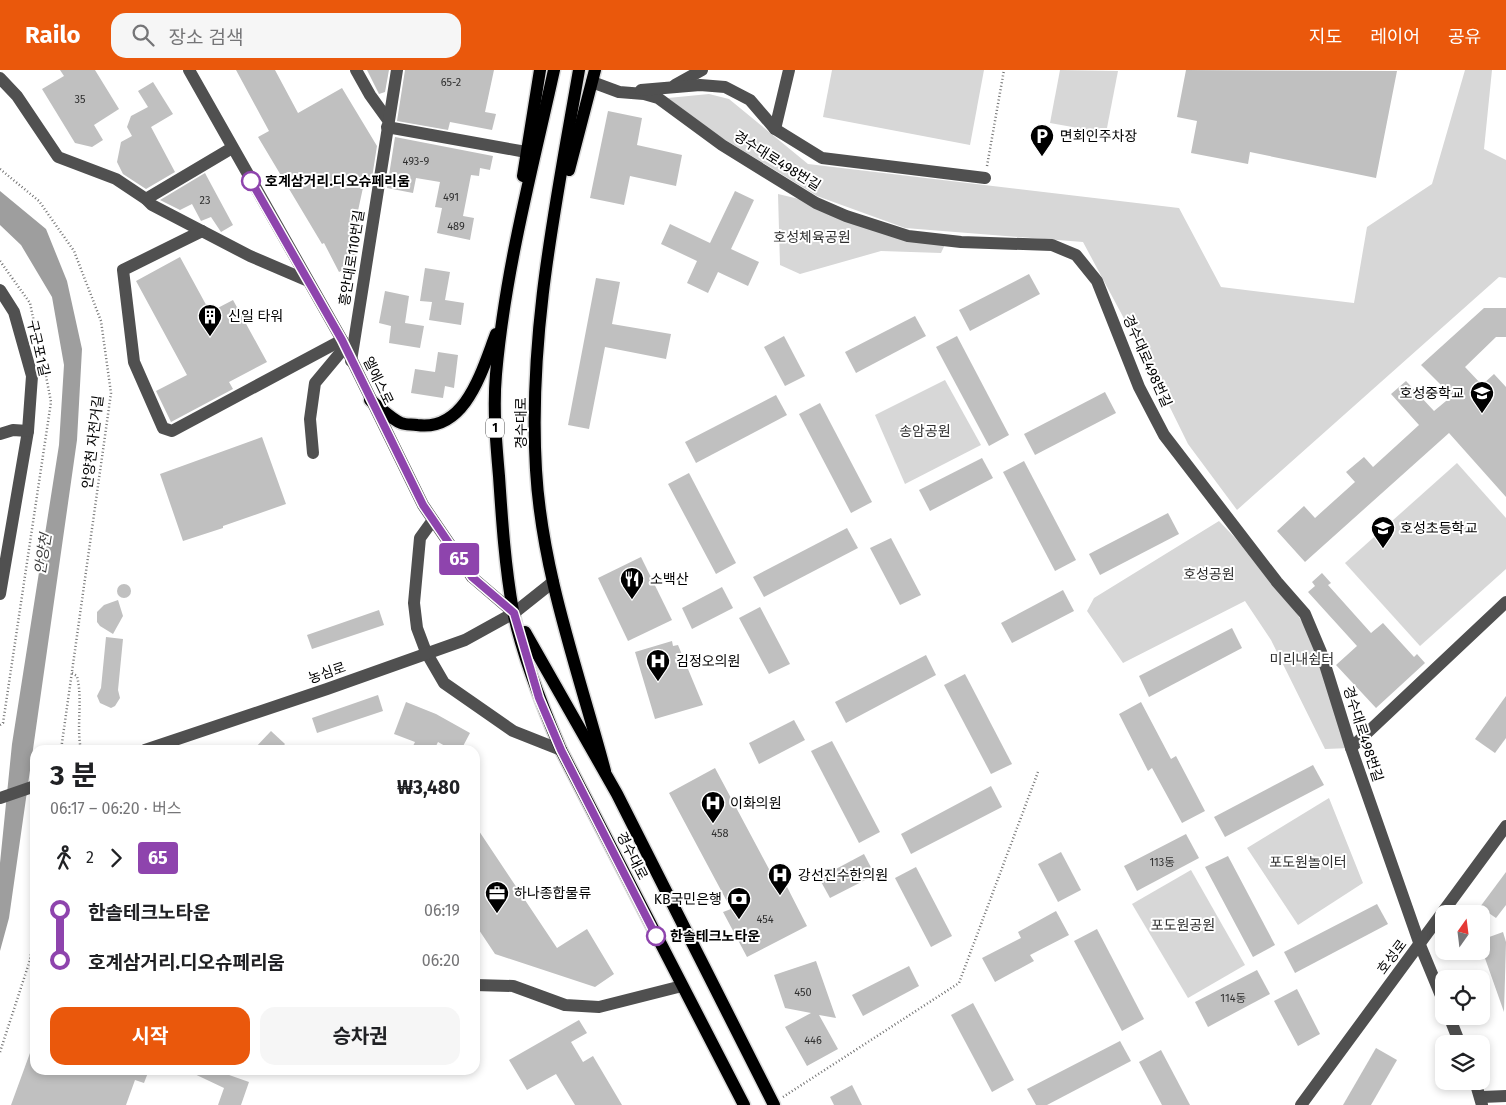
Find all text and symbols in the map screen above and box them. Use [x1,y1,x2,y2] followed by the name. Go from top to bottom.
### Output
[111,13,461,58] search box
[25,21,81,49] text: Railo
[129,21,157,49] icon: search
[169,26,243,49] text: 장소 검색
[1309,26,1342,48] text: 지도
[1370,26,1420,48] text: 레이어
[1448,26,1481,48] text: 공유
[441,76,461,89] house number: 65-2
[75,93,86,106] house number: 35
[1029,123,1055,157] parking icon: 면회인주차장
[730,127,824,195] street label: 경수대로498번길
[1060,128,1137,145] place label: 면회인주차장
[403,155,430,168] house number: 493-9
[241,171,261,191] marker: 호계삼거리.디오슈페리움
[265,173,410,190] place label: 호계삼거리.디오슈페리움
[443,191,459,204] house number: 491
[200,194,210,207] house number: 23
[336,209,368,307] street label: 흥안대로110번길
[447,220,465,233] house number: 489
[773,229,851,246] park label: 호성체육공원
[197,303,223,337] building icon: 신일 타워
[228,308,283,325] place label: 신일 타워
[1119,312,1175,410] street label: 경수대로498번길
[23,318,53,378] street label: 구군포1길
[359,354,397,408] street label: 엘에스로
[1469,380,1495,414] school or university icon: 호성중학교
[1400,385,1464,402] place label: 호성중학교
[79,394,107,490] street label: 안양천 자전거길
[513,397,530,449] street label: 경수대로
[486,418,504,438] road number: 1
[899,423,951,440] park label: 송암공원
[1370,515,1396,549] school or university icon: 호성초등학교
[1400,520,1477,537] place label: 호성초등학교
[31,530,55,576] water label: 안양천
[436,543,482,575] line badge: 65
[449,548,469,570] text: 65
[619,566,645,600] restaurant icon: 소백산
[1183,566,1235,583] park label: 호성공원
[650,571,689,588] place label: 소백산
[645,648,671,682] hospital icon: 김정오의원
[1270,651,1334,668] park label: 미리내쉼터
[676,653,740,670] place label: 김정오의원
[306,659,348,687] street label: 농심로
[1340,684,1386,784] street label: 경수대로498번길
[50,759,97,792] text: 3 분
[397,776,460,799] text: ₩3,480
[700,790,726,824] hospital icon: 이화의원
[730,795,782,812] place label: 이화의원
[50,799,181,818] text: 06:17 – 06:20 · 버스
[711,827,729,840] house number: 458
[613,829,651,883] street label: 경수대로
[50,844,78,872] icon: walk
[102,844,130,872] icon: forward
[148,847,168,869] text: 65
[86,848,94,867] text: 2
[1269,854,1347,871] park label: 포도원놀이터
[1150,856,1174,869] house number: 113동
[767,862,793,896] hospital icon: 강선진수한의원
[798,867,888,884] place label: 강선진수한의원
[484,880,510,914] office icon: 하나종합물류
[514,885,591,902] place label: 하나종합물류
[726,886,752,920] bank icon: KB국민은행
[654,891,722,908] place label: KB국민은행
[88,901,210,924] text: 한솔테크노타운
[424,901,460,920] text: 06:19
[1435,905,1490,960] north arrow
[1435,905,1490,1090] map controls
[756,913,774,926] house number: 454
[1151,917,1215,934] park label: 포도원공원
[646,926,666,946] marker: 한솔테크노타운
[670,928,760,945] place label: 한솔테크노타운
[1374,936,1410,978] street label: 호성로
[88,951,285,974] text: 호계삼거리.디오슈페리움
[422,951,460,970] text: 06:20
[1435,970,1490,1025] button: locate
[794,986,812,999] house number: 450
[1220,992,1246,1005] house number: 114동
[50,1007,250,1065] button: 시작
[260,1007,460,1065] button: 승차권
[804,1034,822,1047] house number: 446
[1435,1035,1490,1090] button: layers

